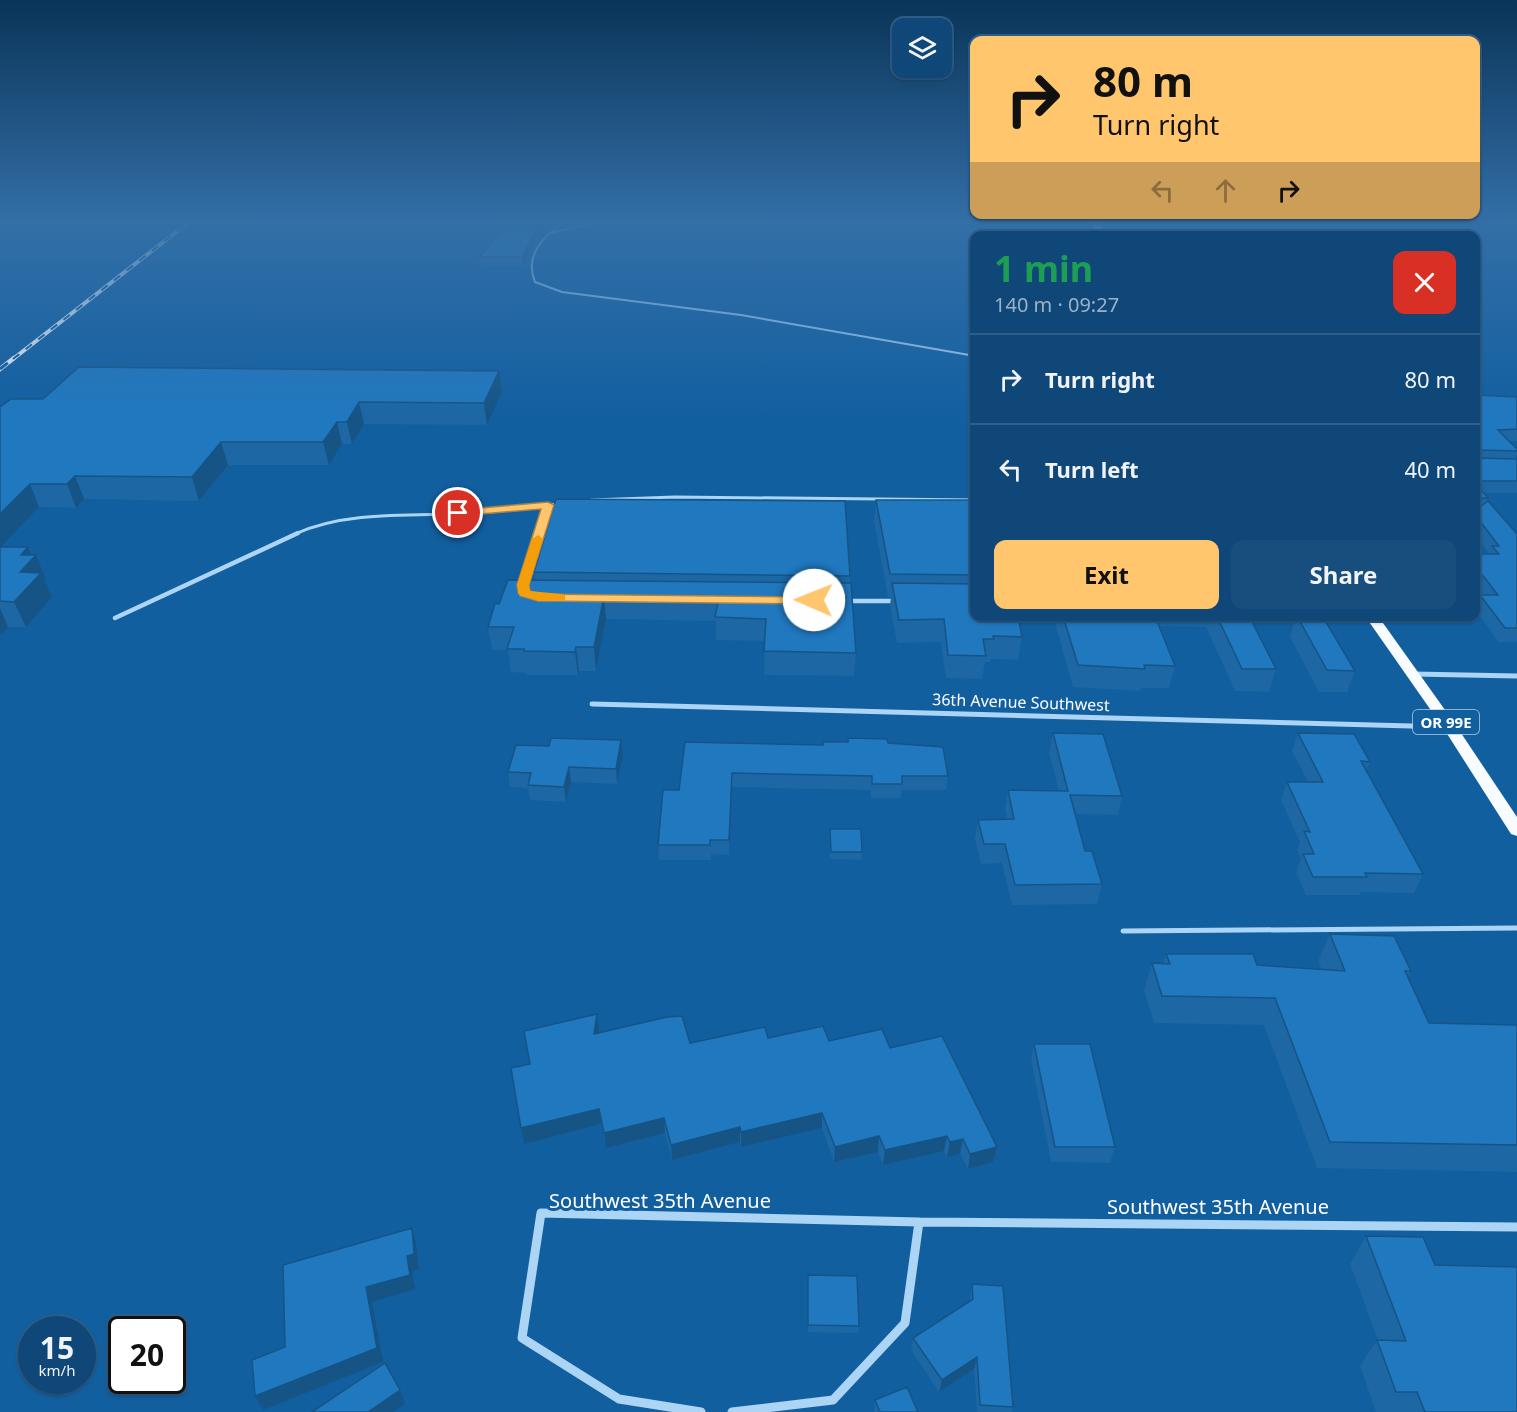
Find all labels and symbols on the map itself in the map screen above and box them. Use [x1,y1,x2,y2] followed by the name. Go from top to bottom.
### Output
[432,487,483,538] pin
[782,568,846,632] position arrow
[932,688,1110,716] street label: 36th Avenue Southwest
[1413,710,1479,734] road number: OR 99E
[549,1187,771,1214] street label: Southwest 35th Avenue
[1107,1193,1329,1220] street label: Southwest 35th Avenue
[108,1316,186,1394] speed limit sign: 20

